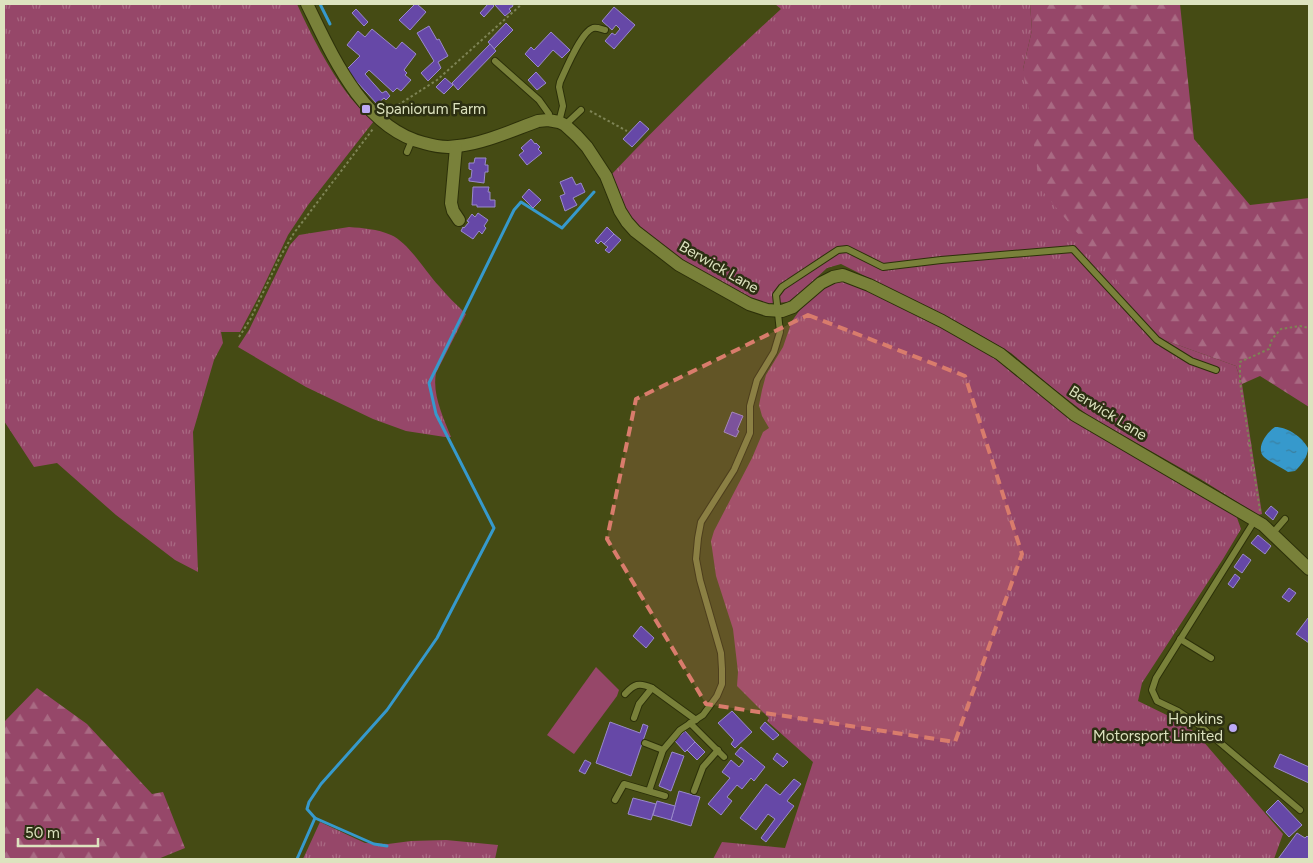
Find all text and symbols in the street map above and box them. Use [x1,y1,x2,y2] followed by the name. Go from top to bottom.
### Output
[376,100,486,118] place label: Spaniorum Farm
[360,103,372,115] marker: Spaniorum Farm
[676,237,762,297] street label: Berwick Lane
[1066,382,1150,444] street label: Berwick Lane
[1093,710,1223,745] place label: Hopkins Motorsport Limited
[1227,722,1239,734] marker: Hopkins Motorsport Limited
[18,816,98,848] scale bar
[25,824,60,842] text: 50 m

